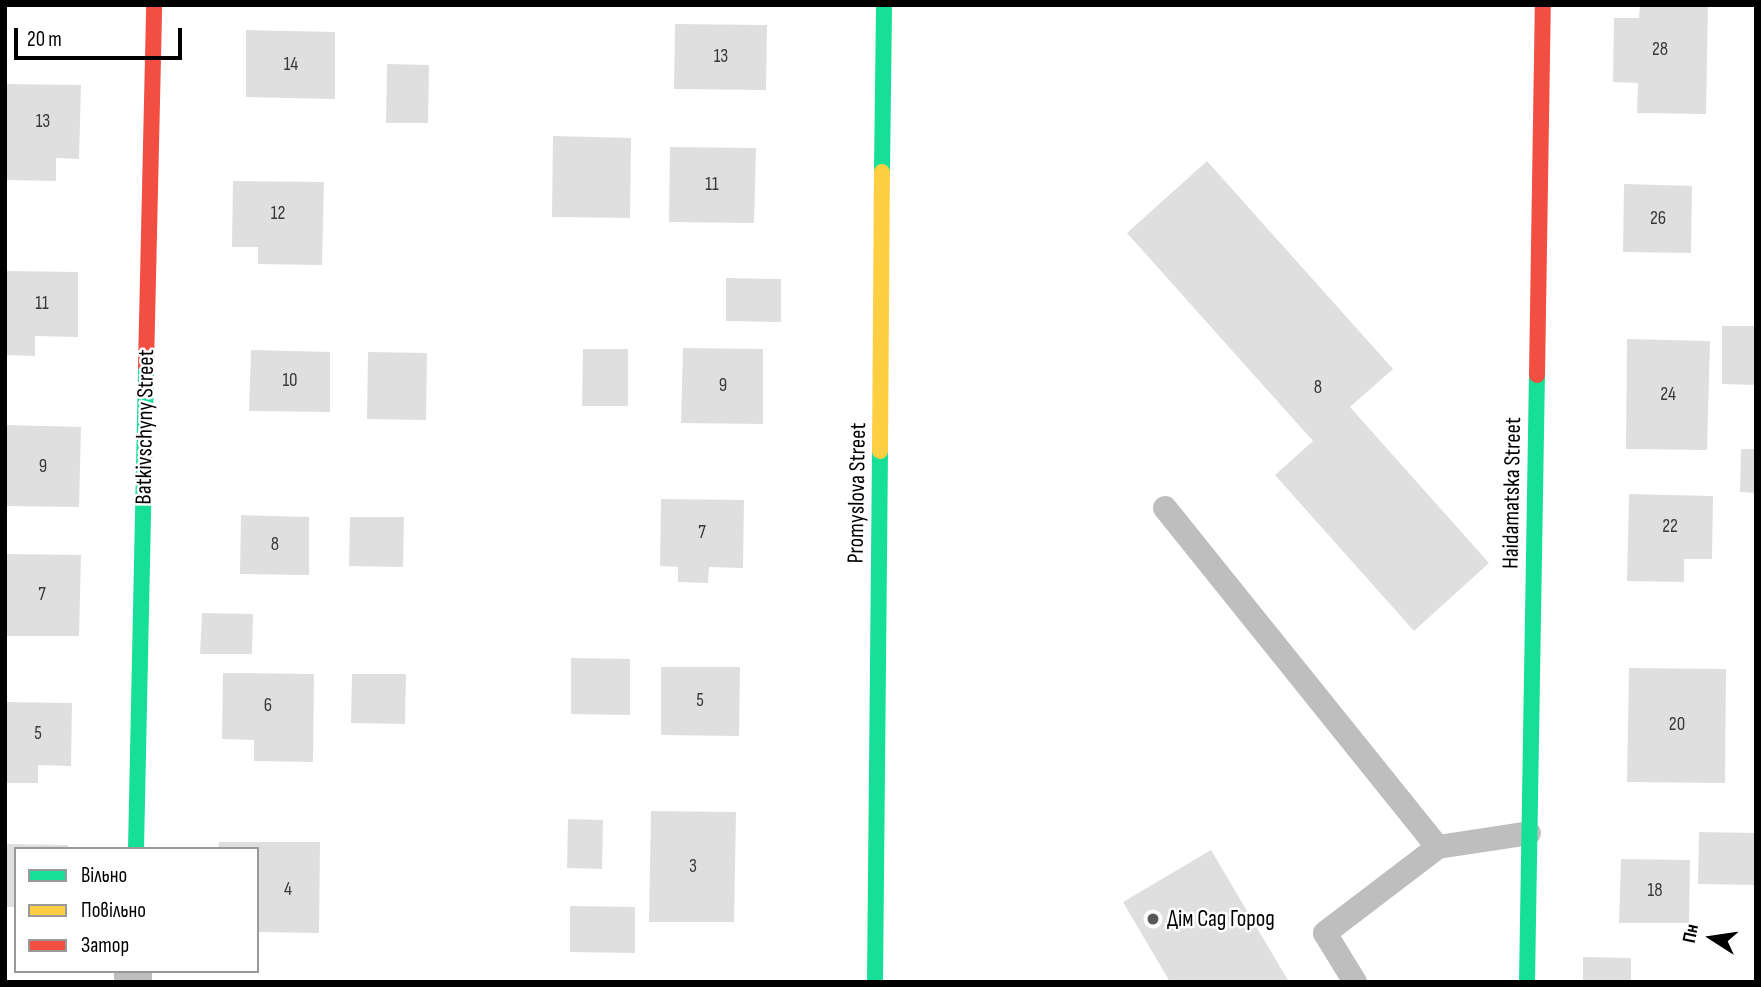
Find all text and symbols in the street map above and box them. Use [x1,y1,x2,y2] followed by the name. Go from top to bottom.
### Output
[18,14,186,58] scale bar
[27,27,62,52] text: 20 m
[1652,39,1668,61] house number: 28
[714,46,728,68] house number: 13
[284,54,298,76] house number: 14
[36,111,50,133] house number: 13
[705,174,719,196] house number: 11
[271,203,285,225] house number: 12
[1650,208,1666,230] house number: 26
[35,293,49,315] house number: 11
[130,349,160,505] street label: Batkivschyny Street
[282,370,298,392] house number: 10
[719,375,727,397] house number: 9
[1314,377,1322,399] house number: 8
[1660,384,1676,406] house number: 24
[1497,417,1527,569] street label: Haidamatska Street
[842,422,872,564] street label: Promyslova Street
[39,456,47,478] house number: 9
[1662,516,1678,538] house number: 22
[698,522,706,544] house number: 7
[271,534,279,556] house number: 8
[38,584,46,606] house number: 7
[696,690,704,712] house number: 5
[264,695,272,717] house number: 6
[1669,714,1685,736] house number: 20
[34,723,42,745] house number: 5
[14,847,259,973] legend
[689,856,697,878] house number: 3
[81,863,127,888] text: Вільно
[284,879,292,901] house number: 4
[1648,880,1662,902] house number: 18
[81,898,146,923] text: Повільно
[1677,903,1747,973] north arrow
[1167,905,1275,933] place label: Дім Сад Город
[1145,911,1161,927] marker: Дім Сад Город
[1678,922,1704,945] text: Пн
[81,933,129,958] text: Затор

